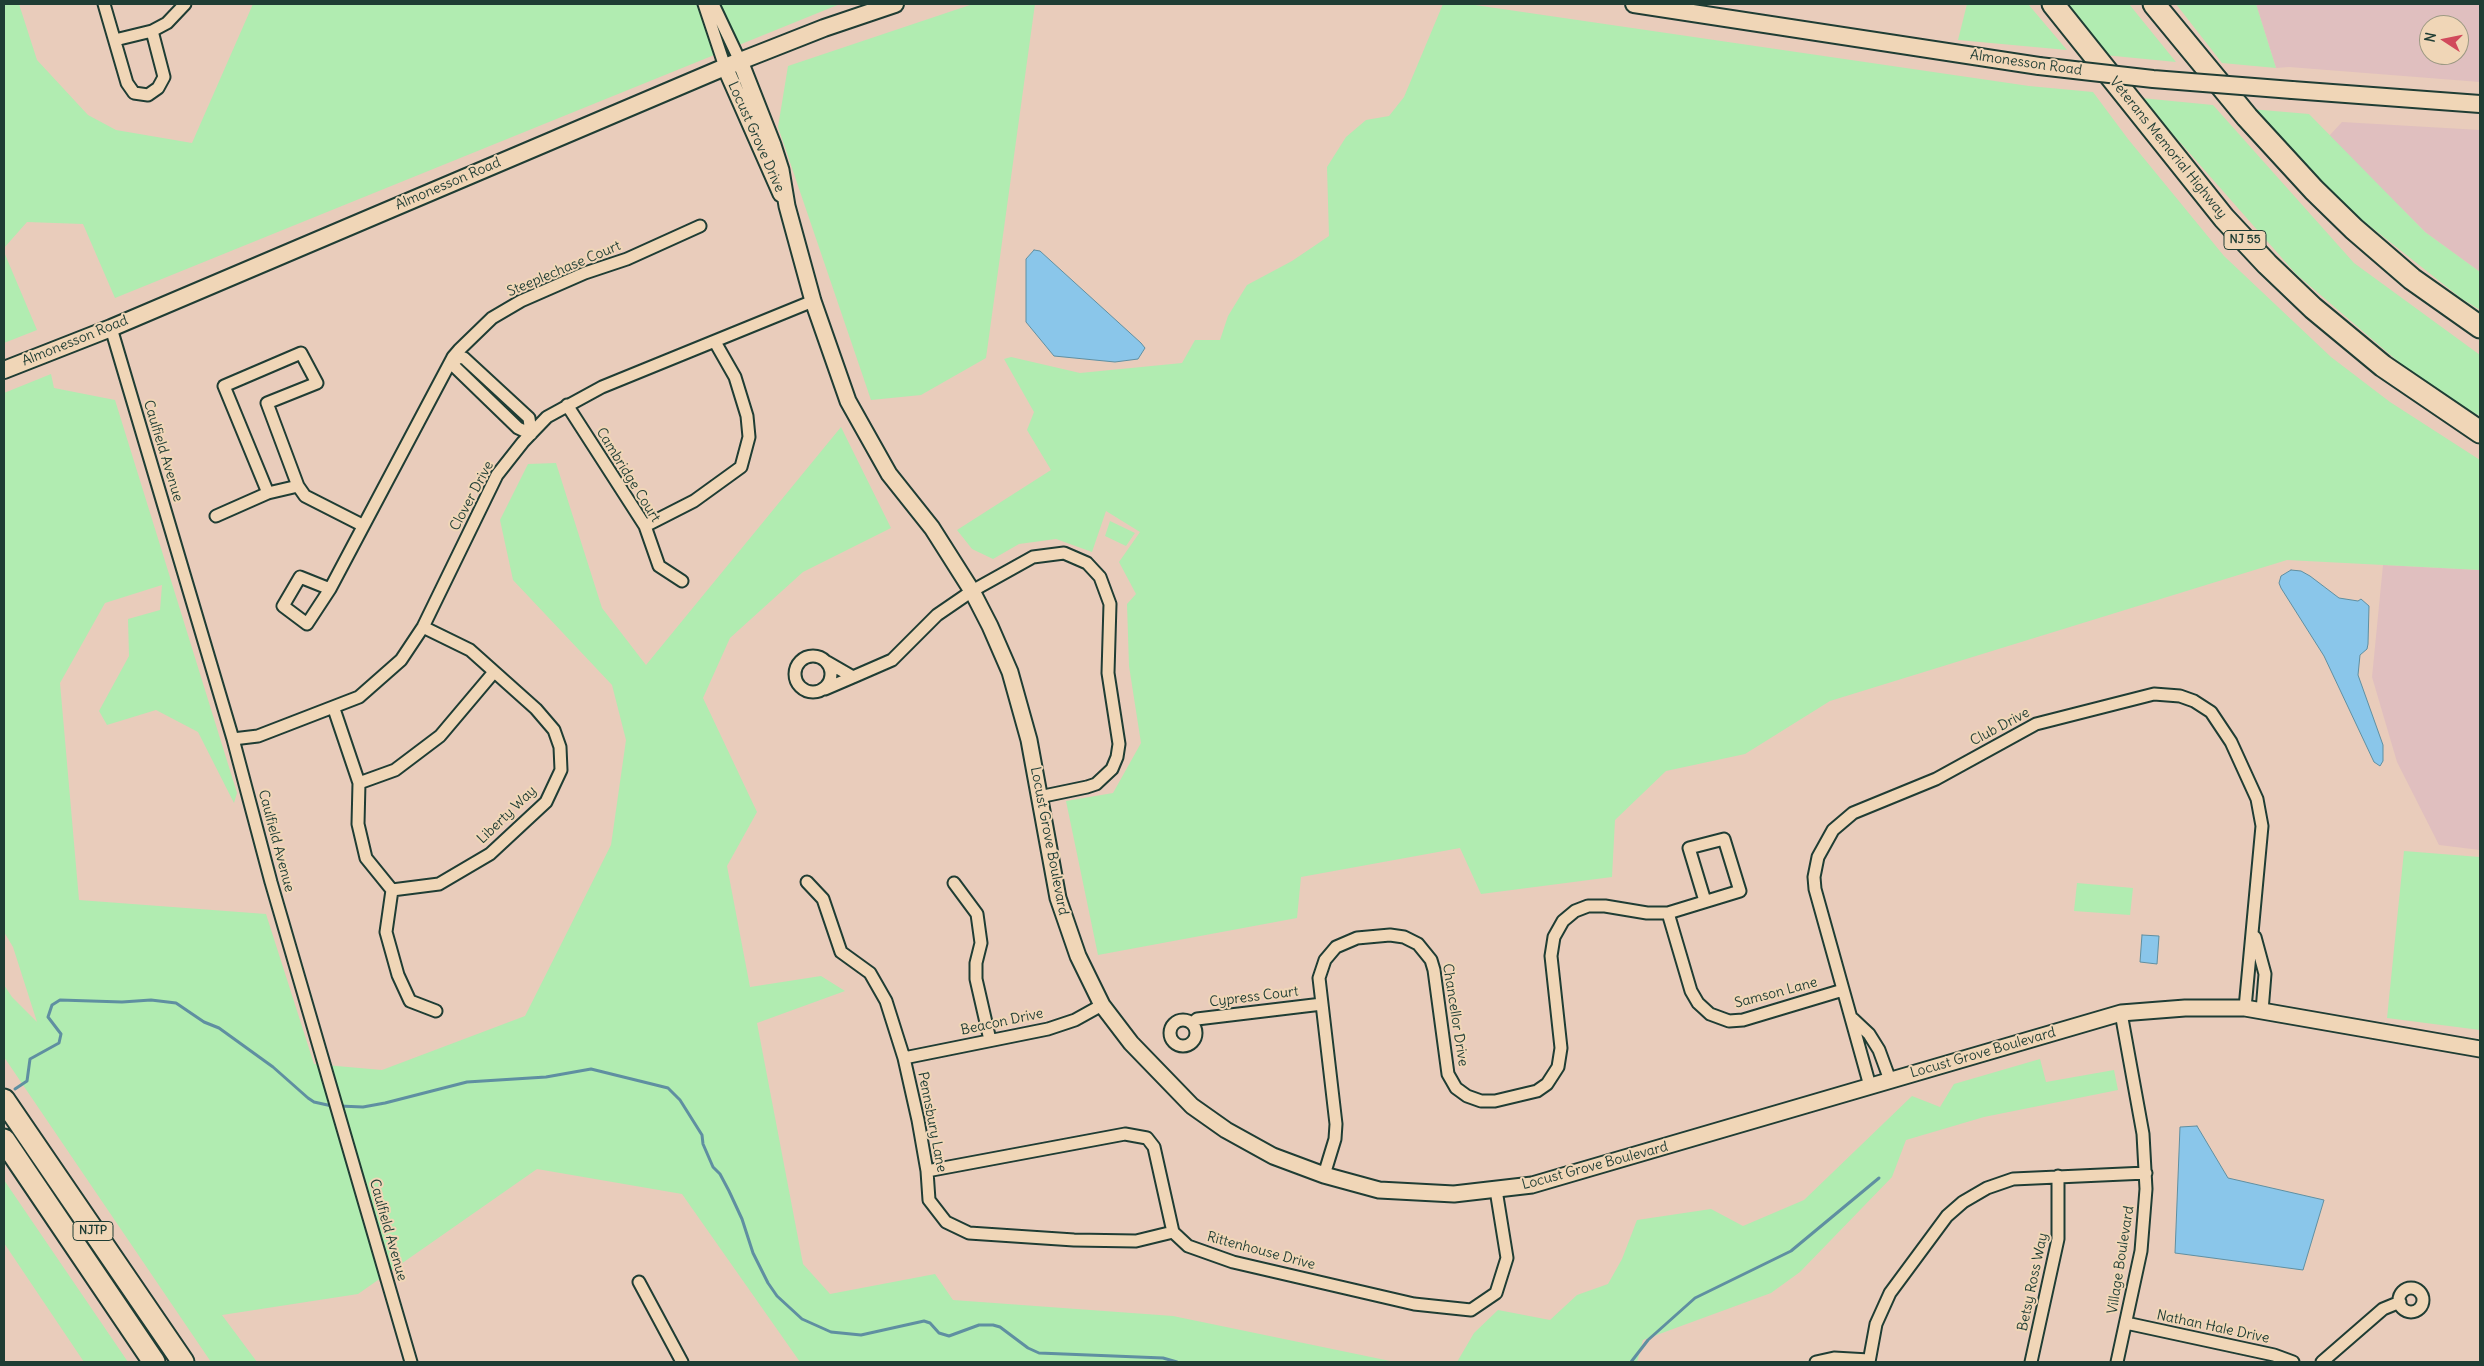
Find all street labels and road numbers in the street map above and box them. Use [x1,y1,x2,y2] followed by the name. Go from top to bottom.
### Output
[1969,47,2083,79] street label: Almonesson Road
[2106,74,2230,222] street label: Veterans Memorial Highway
[724,79,788,195] street label: Locust Grove Drive
[393,154,503,214] street label: Almonesson Road
[2224,230,2266,250] road number: NJ 55
[505,237,623,301] street label: Steeplechase Court
[20,312,130,370] street label: Almonesson Road
[140,398,186,504] street label: Caulfield Avenue
[592,425,664,525] street label: Cambridge Court
[447,458,497,534] street label: Clover Drive
[1967,704,2033,750] street label: Club Drive
[1026,765,1072,917] street label: Locust Grove Boulevard
[474,783,540,847] street label: Liberty Way
[254,788,298,894] street label: Caulfield Avenue
[1439,962,1471,1068] street label: Chancellor Drive
[1733,974,1819,1012] street label: Samson Lane
[1209,983,1299,1011] street label: Cypress Court
[959,1005,1045,1039] street label: Beacon Drive
[1908,1024,2058,1082] street label: Locust Grove Boulevard
[914,1070,950,1174] street label: Pennsbury Lane
[1520,1138,1670,1194] street label: Locust Grove Boulevard
[365,1177,411,1283] street label: Caulfield Avenue
[2104,1205,2138,1315] street label: Village Boulevard
[73,1222,113,1240] road number: NJTP
[1205,1228,1317,1274] street label: Rittenhouse Drive
[2014,1231,2052,1333] street label: Betsy Ross Way
[2155,1307,2271,1347] street label: Nathan Hale Drive

